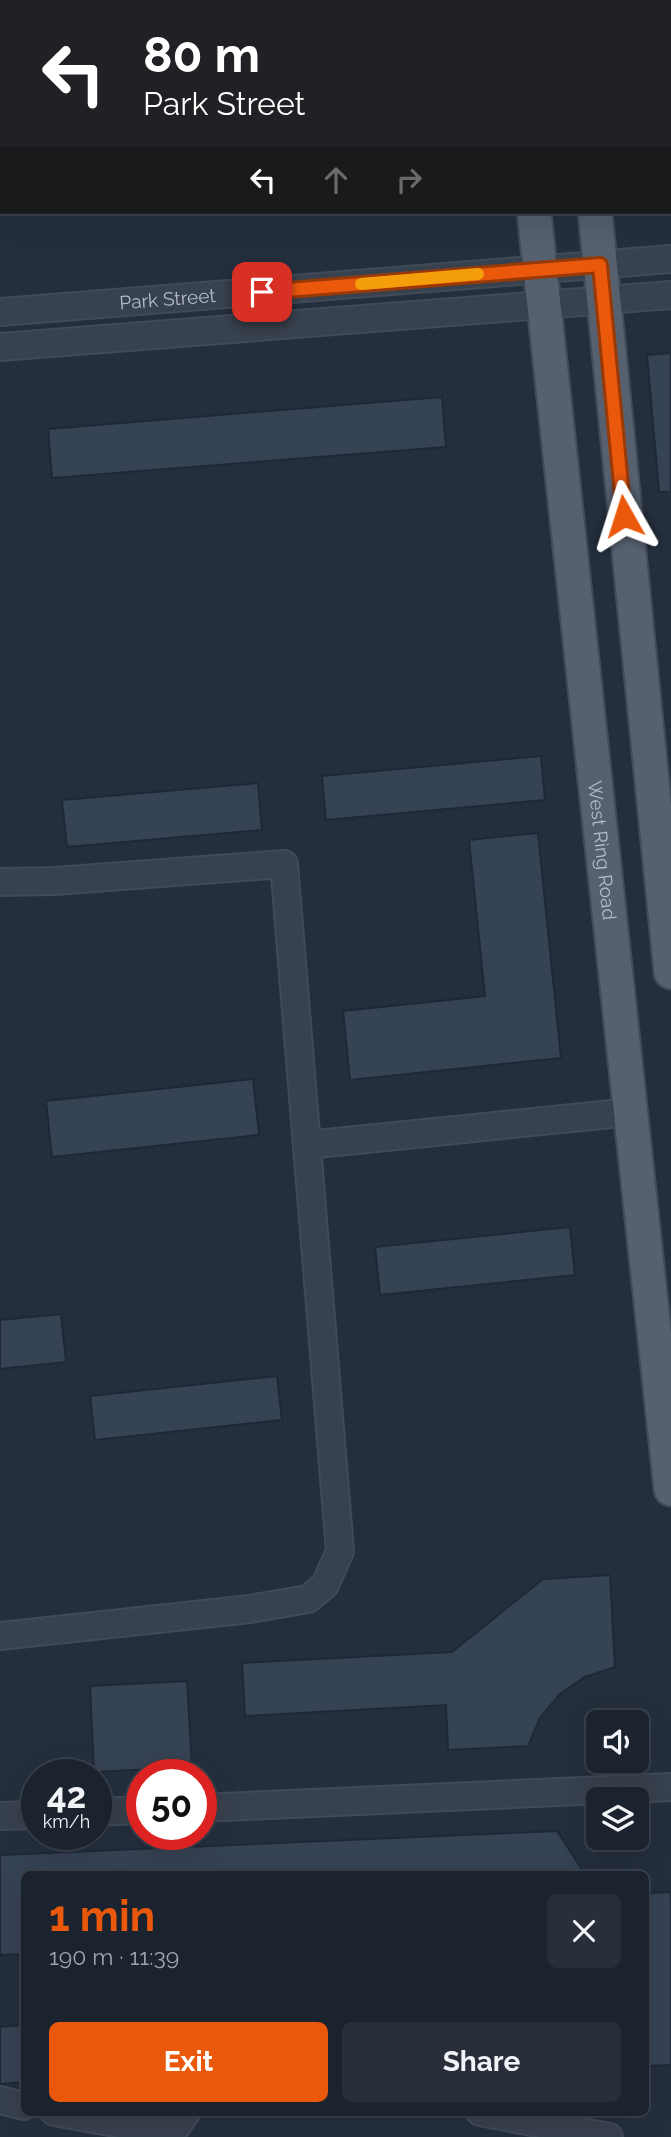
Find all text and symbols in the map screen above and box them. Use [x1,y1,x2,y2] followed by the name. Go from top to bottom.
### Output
[143,26,260,83] text: 80 m
[28,28,119,119] icon: left
[143,85,305,122] text: Park Street
[244,161,282,199] icon: left
[317,161,355,199] icon: ahead
[390,161,428,199] icon: right
[232,262,292,322] pin
[243,273,281,311] icon: arrive
[119,284,217,314] street label: Park Street
[587,479,661,553] position arrow
[584,780,621,921] street label: West Ring Road
[586,1710,649,1850] map controls
[586,1710,649,1773] button: sound
[126,1759,217,1850] speed limit sign: 50
[47,1775,86,1816] text: 42
[586,1787,649,1850] button: layers
[43,1811,90,1832] text: km/h
[49,1892,155,1941] text: 1 min
[547,1894,621,1968] button: close
[49,1943,179,1970] text: 190 m · 11:39
[49,2022,328,2102] button: Exit
[342,2022,621,2102] button: Share

